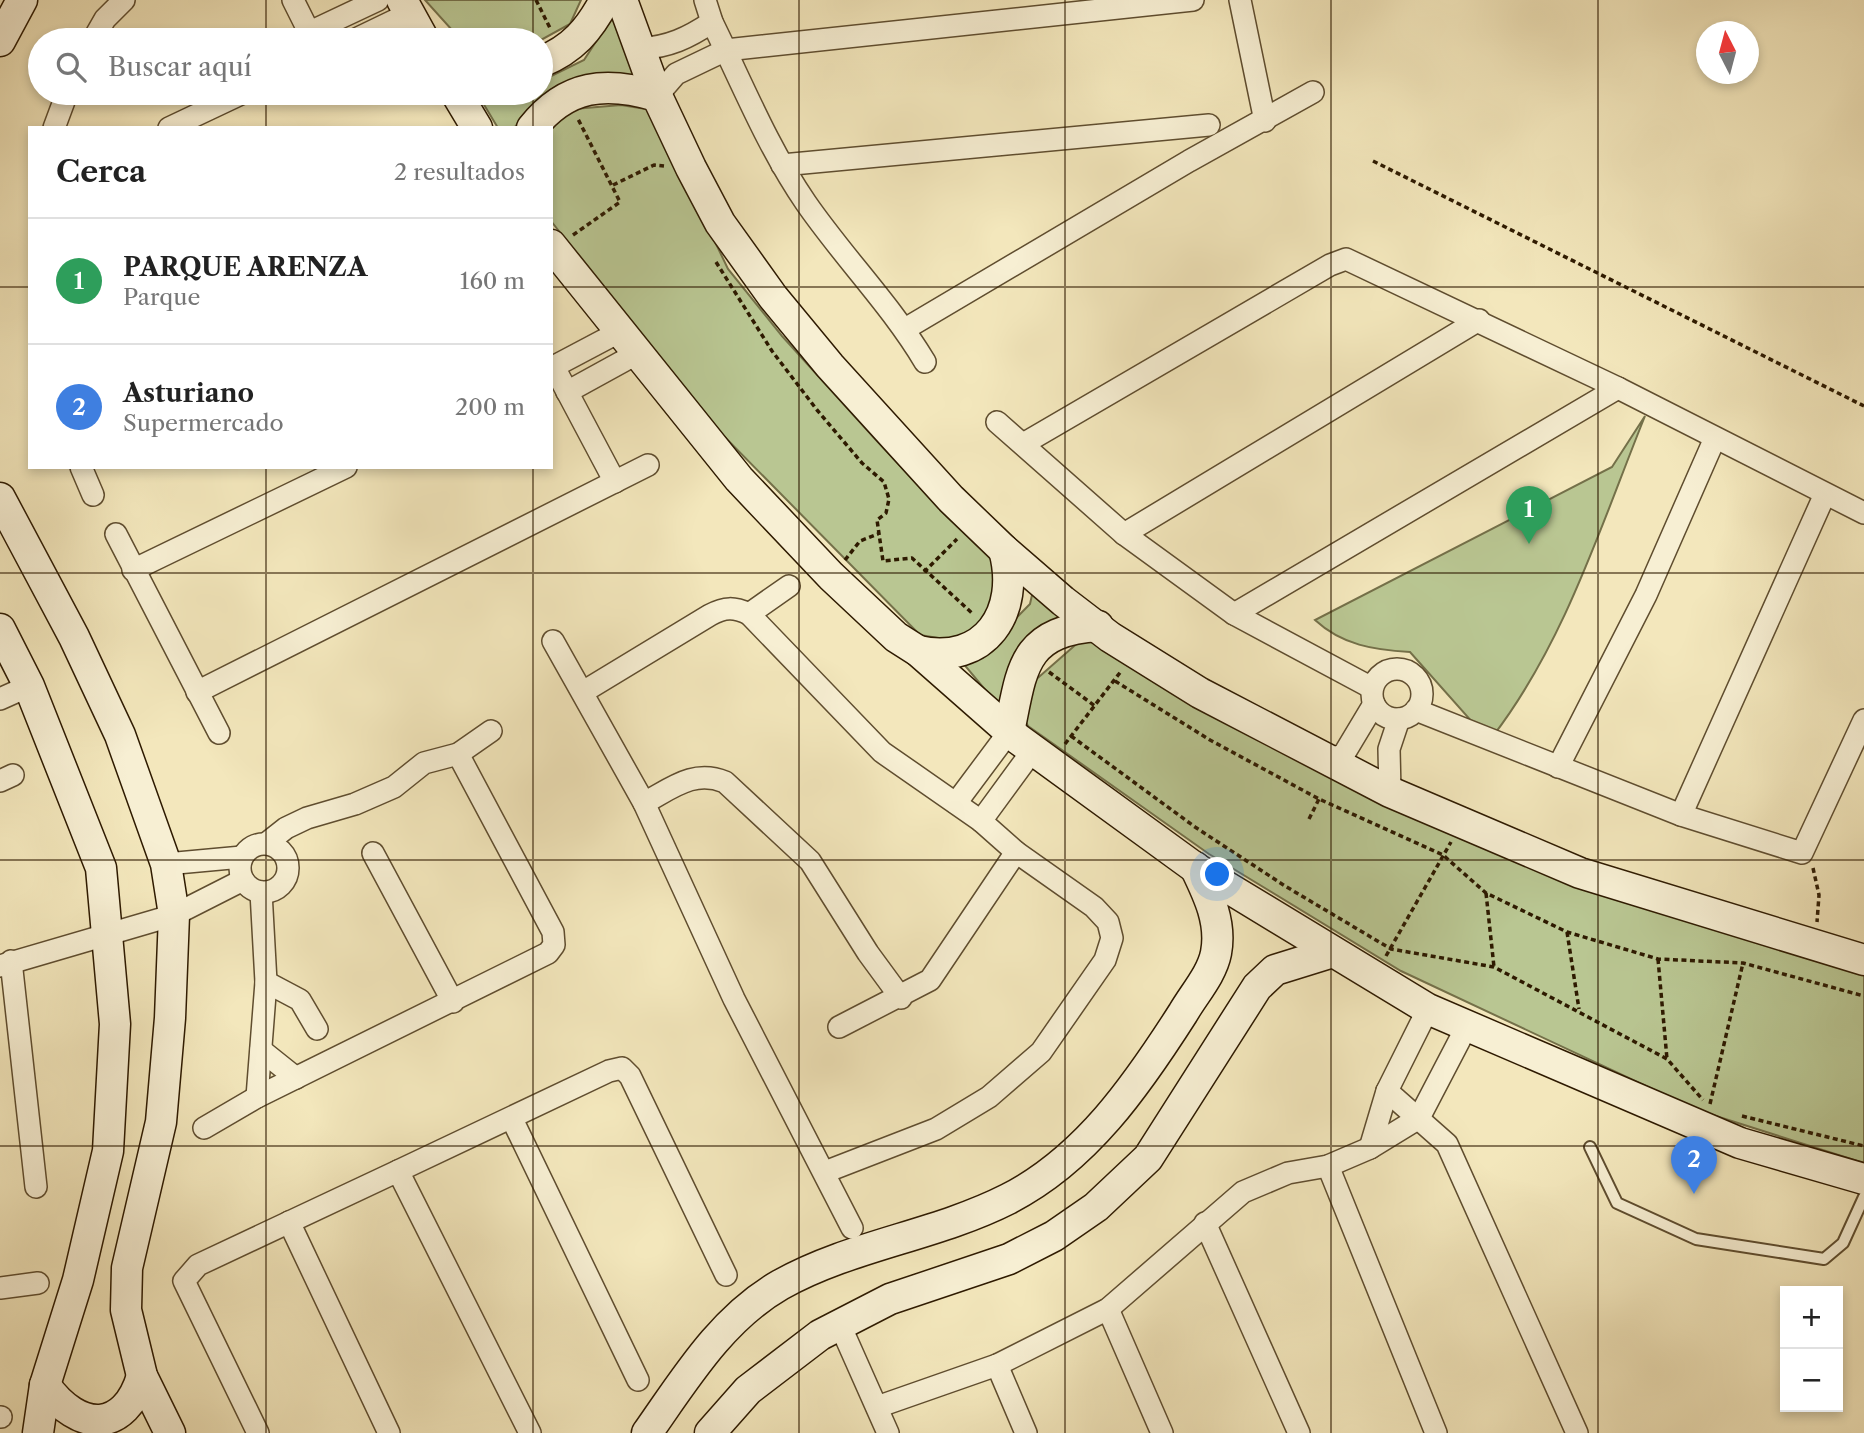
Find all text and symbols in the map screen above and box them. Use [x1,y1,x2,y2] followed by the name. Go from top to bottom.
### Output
[1696,21,1759,84] north arrow
[28,28,553,105] search box
[52,48,90,86] icon: search
[108,51,252,83] text: Buscar aquí
[56,153,146,190] text: Cerca
[394,158,525,186] text: 2 resultados
[123,251,367,283] text: PARQUE ARENZA
[74,267,84,295] text: 1
[460,267,525,295] text: 160 m
[123,283,200,311] text: Parque
[123,377,254,409] text: Asturiano
[72,393,86,421] text: 2
[455,393,525,421] text: 200 m
[123,409,284,437] text: Supermercado
[1506,486,1552,544] pin: 1
[1200,857,1234,891] your location
[1671,1136,1717,1194] pin: 2
[1780,1286,1843,1412] map controls
[1780,1286,1843,1349] button: +
[1780,1349,1843,1412] button: −

